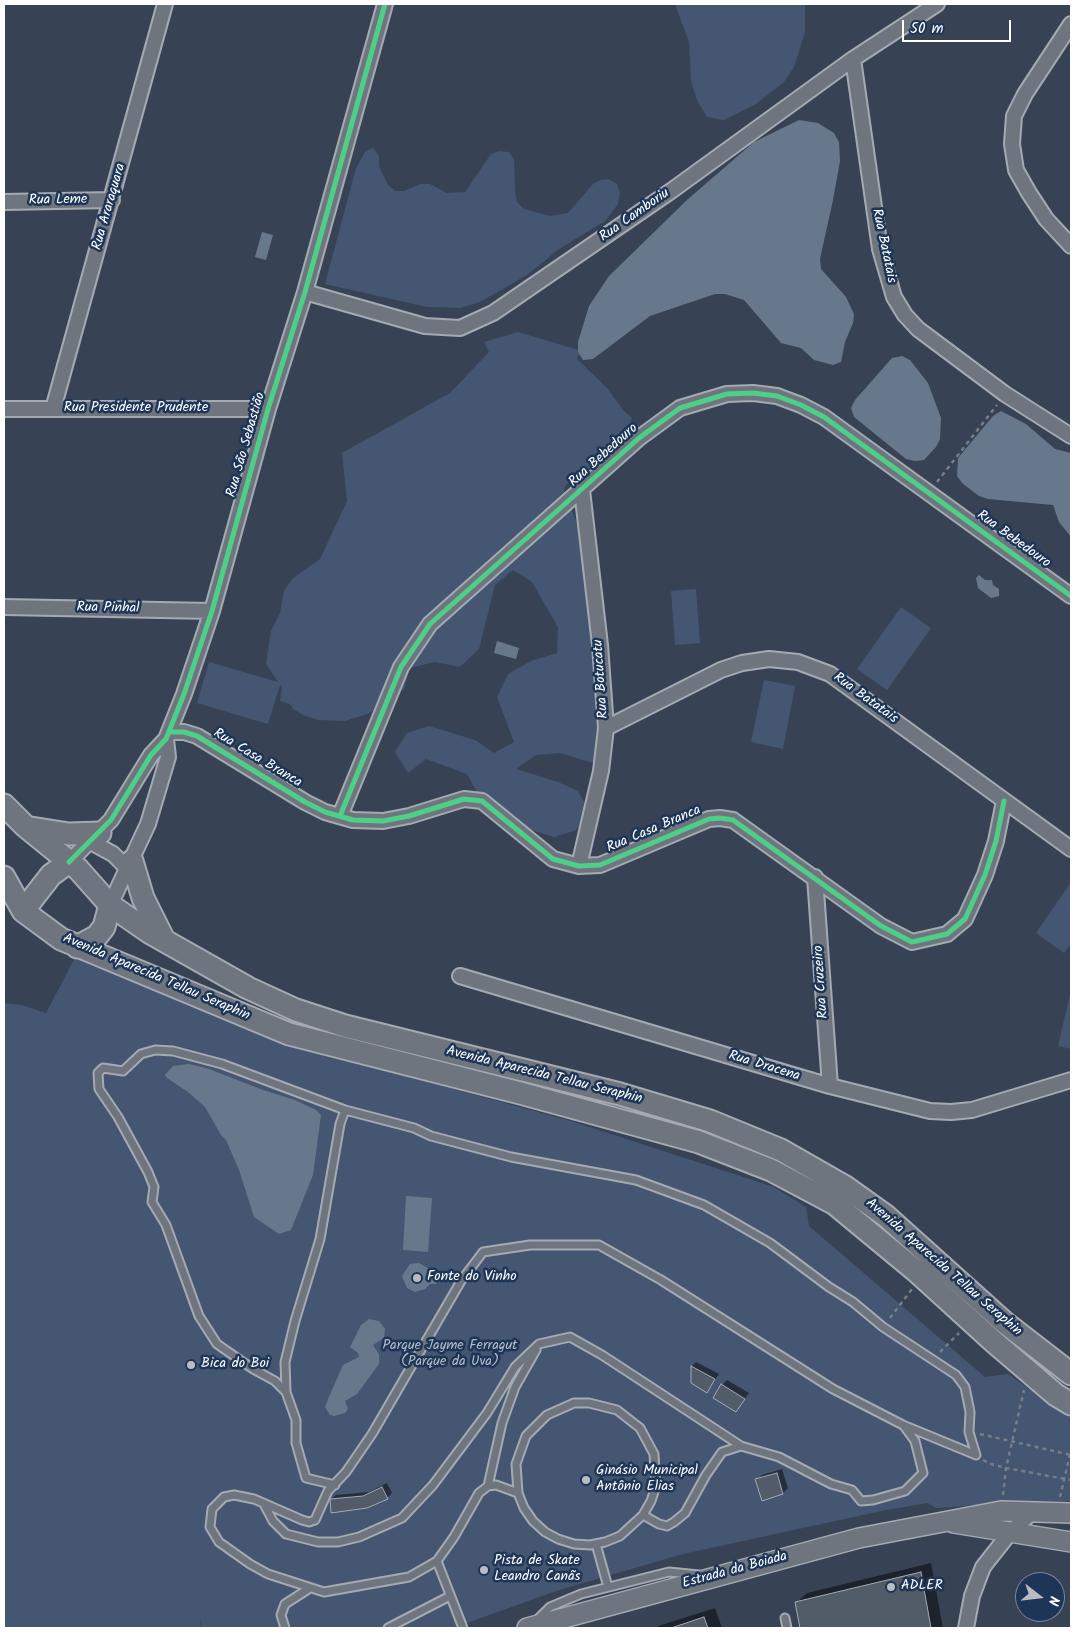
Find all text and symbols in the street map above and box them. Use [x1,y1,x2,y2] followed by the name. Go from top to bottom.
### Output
[905,10,1014,42] scale bar
[910,17,944,41] text: 50 m
[90,162,130,252] street label: Rua Araraquara
[597,186,673,246] street label: Rua Camboriu
[29,192,87,210] street label: Rua Leme
[867,207,899,285] street label: Rua Batatais
[224,391,270,499] street label: Rua São Sebastião
[64,401,208,417] street label: Rua Presidente Prudente
[566,421,642,491] street label: Rua Bebedouro
[973,508,1053,572] street label: Rua Bebedouro
[76,600,140,618] street label: Rua Pinhal
[591,639,613,719] street label: Rua Botucatu
[829,670,901,728] street label: Rua Batatais
[210,726,304,792] street label: Rua Casa Branca
[604,803,704,857] street label: Rua Casa Branca
[60,931,252,1025] street label: Avenida Aparecida Tellau Seraphin
[811,945,833,1019] street label: Rua Cruzeiro
[444,1043,644,1109] street label: Avenida Aparecida Tellau Seraphin
[726,1048,802,1086] street label: Rua Dracena
[861,1196,1025,1340] street label: Avenida Aparecida Tellau Seraphin
[427,1270,516,1286] place label: Fonte do Vinho
[411,1272,423,1284] marker: Fonte do Vinho
[382,1339,518,1371] park label: Parque Jayme Ferragut (Parque da Uva)
[201,1357,269,1373] place label: Bica do Boi
[185,1359,197,1371] marker: Bica do Boi
[596,1464,698,1496] place label: Ginásio Municipal Antônio Elias
[580,1474,592,1486] marker: Ginásio Municipal Antônio Elias
[681,1549,789,1593] street label: Estrada da Boiada
[494,1554,581,1586] place label: Pista de Skate Leandro Canãs
[478,1564,490,1576] marker: Pista de Skate Leandro Canãs
[1015,1572,1065,1622] north arrow
[901,1579,943,1595] place label: ADLER
[885,1581,897,1593] marker: ADLER
[1042,1594,1065,1608] text: N

